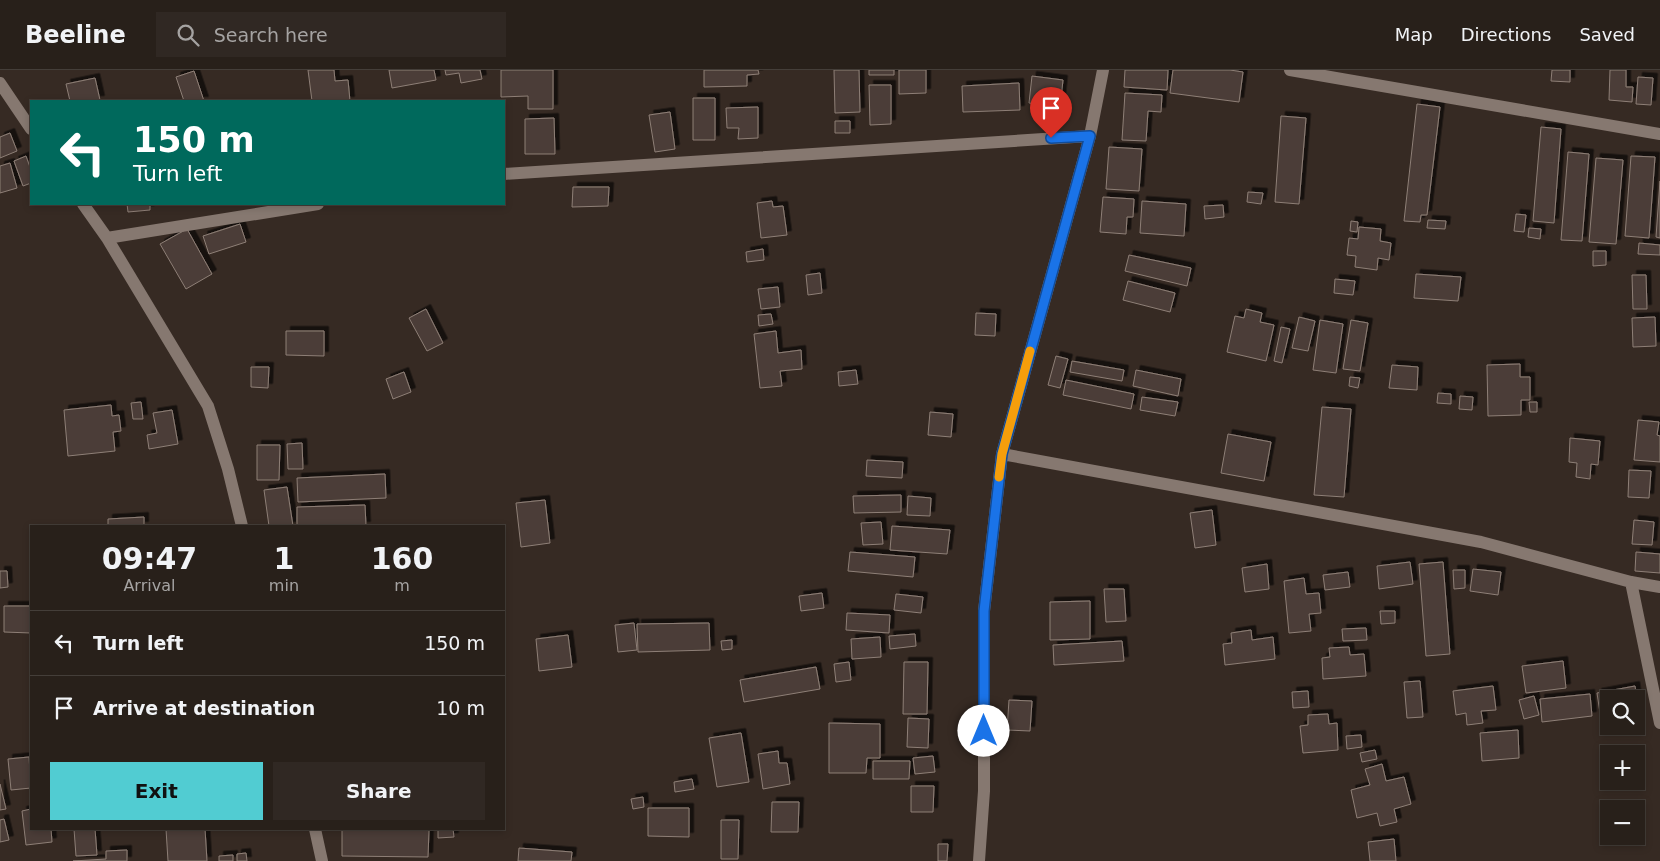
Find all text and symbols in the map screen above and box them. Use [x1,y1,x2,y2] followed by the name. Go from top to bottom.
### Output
[156,12,506,57] search box
[25,21,126,49] text: Beeline
[174,21,202,49] icon: search
[214,24,328,46] text: Search here
[1395,24,1433,45] text: Map
[1461,24,1551,45] text: Directions
[1579,24,1635,45] text: Saved
[1030,87,1072,138] pin
[1037,94,1065,122] icon: arrive
[50,120,115,185] icon: left
[133,120,255,160] text: 150 m
[133,161,222,186] text: Turn left
[102,541,197,576] text: 09:47
[273,541,294,576] text: 1
[371,541,433,576] text: 160
[123,576,175,595] text: Arrival
[269,576,299,595] text: min
[394,576,410,595] text: m
[50,629,78,657] icon: left
[93,632,184,654] text: Turn left
[424,632,485,654] text: 150 m
[1600,690,1645,845] map controls
[1600,690,1645,735] button: search
[50,694,78,722] icon: arrive
[93,697,315,719] text: Arrive at destination
[436,697,485,719] text: 10 m
[957,704,1009,756] position arrow
[1600,745,1645,790] button: +
[50,762,263,820] button: Exit
[273,762,485,820] button: Share
[1600,800,1645,845] button: −

